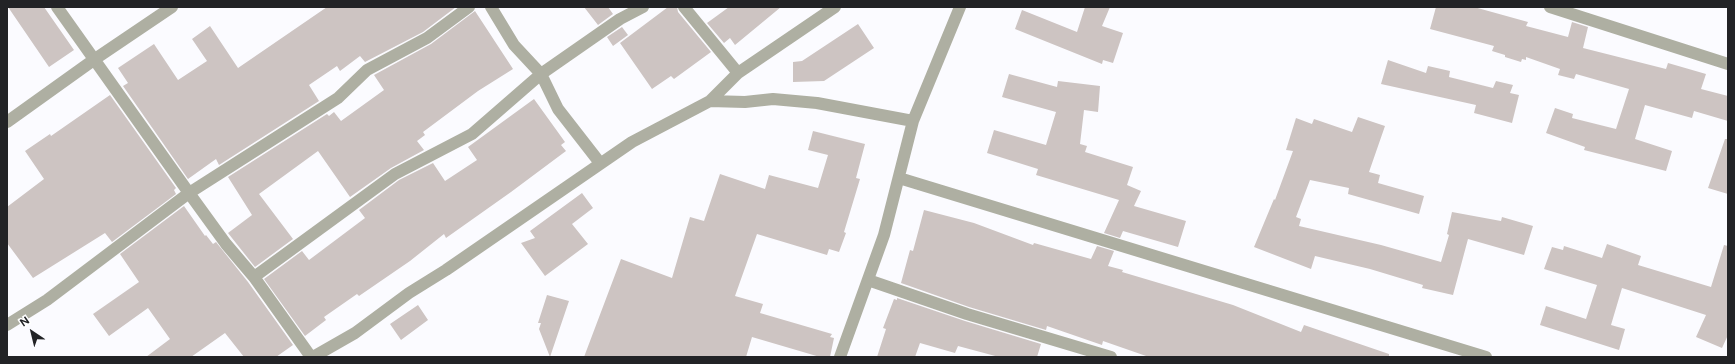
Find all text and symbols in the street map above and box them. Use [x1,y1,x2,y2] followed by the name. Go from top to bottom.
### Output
[12,312,52,352] north arrow
[18,314,32,330] text: N

